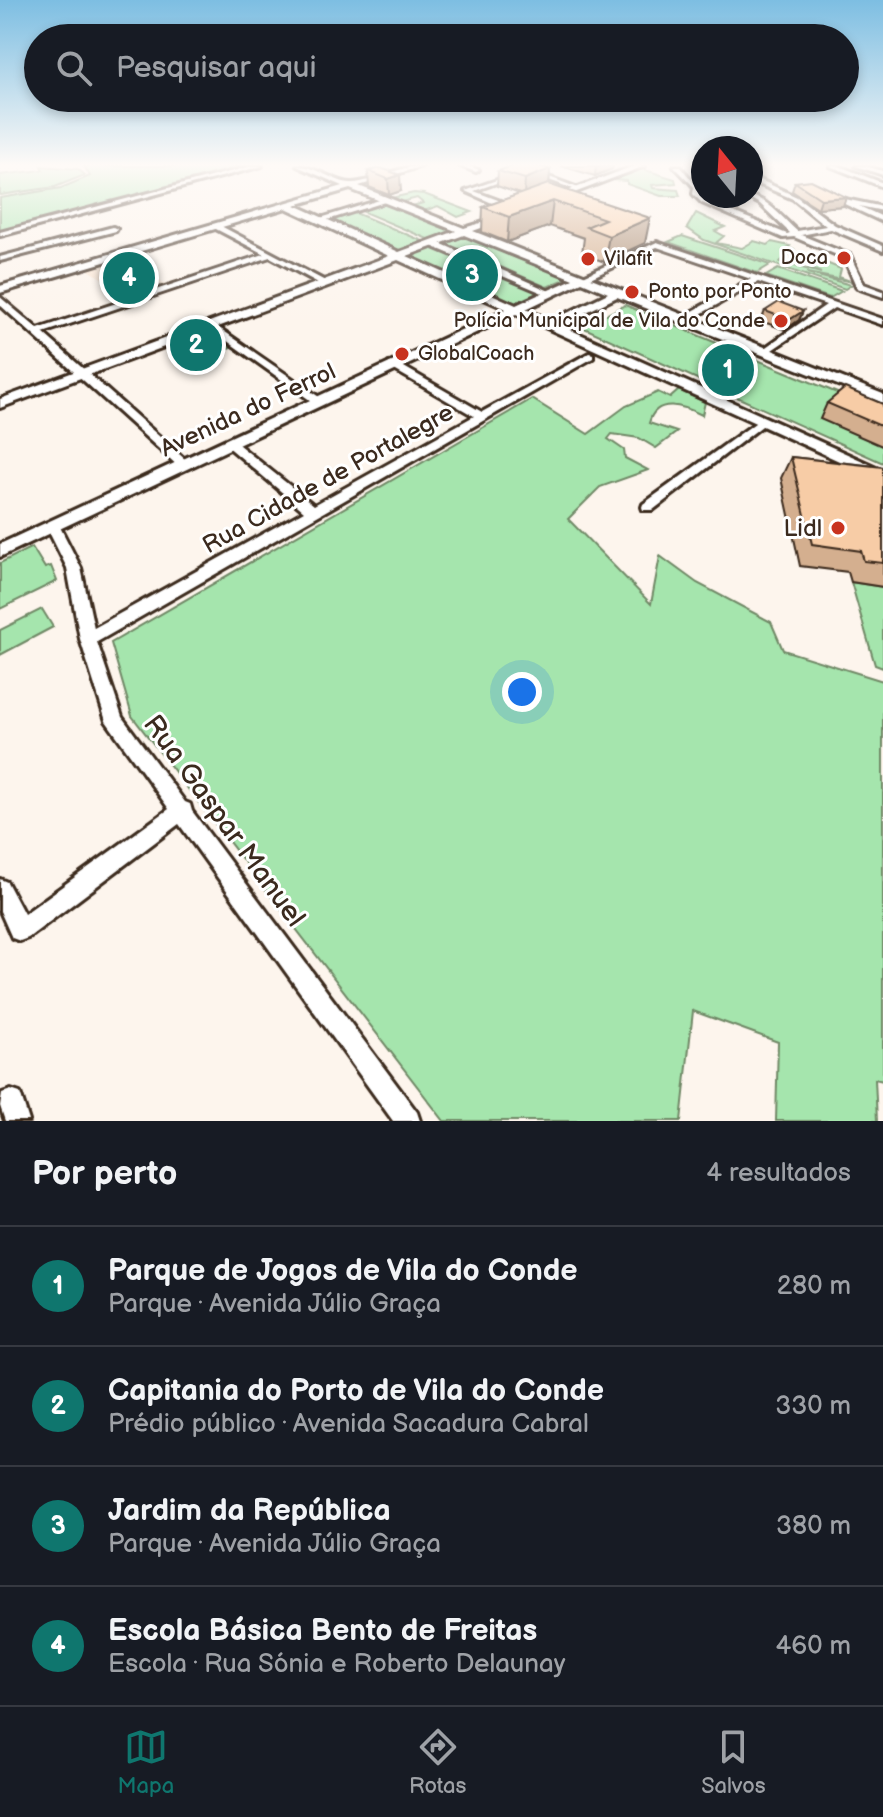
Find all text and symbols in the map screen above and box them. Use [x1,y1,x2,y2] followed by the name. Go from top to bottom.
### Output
[24,24,859,112] search box
[52,46,96,90] icon: search
[116,50,317,86] text: Pesquisar aqui
[691,136,763,208] north arrow
[446,245,498,305] pin: 3
[780,246,828,270] place label: Doca
[604,247,653,271] place label: Vilafit
[103,248,155,308] pin: 4
[835,249,853,267] marker: Doca
[579,250,597,268] marker: Vilafit
[648,280,792,304] place label: Ponto por Ponto
[623,283,641,301] marker: Ponto por Ponto
[454,309,765,333] place label: Polícia Municipal de Vila do Conde
[772,312,790,330] marker: Polícia Municipal de Vila do Conde
[170,315,222,375] pin: 2
[702,340,754,400] pin: 1
[418,342,534,366] place label: GlobalCoach
[393,345,411,363] marker: GlobalCoach
[156,357,340,463] street label: Avenida do Ferrol
[198,398,458,560] street label: Rua Cidade de Portalegre
[783,514,822,543] place label: Lidl
[829,519,847,537] marker: Lidl
[502,672,542,712] your location
[136,709,312,933] street label: Rua Gaspar Manuel
[32,1153,177,1194] text: Por perto
[706,1158,851,1189] text: 4 resultados
[108,1253,578,1289] text: Parque de Jogos de Vila do Conde
[53,1271,63,1302] text: 1
[777,1271,851,1302] text: 280 m
[108,1289,441,1320] text: Parque · Avenida Júlio Graça
[108,1373,604,1409] text: Capitania do Porto de Vila do Conde
[50,1391,66,1422] text: 2
[775,1391,851,1422] text: 330 m
[108,1409,589,1440] text: Prédio público · Avenida Sacadura Cabral
[108,1493,391,1529] text: Jardim da República
[50,1511,66,1542] text: 3
[776,1511,851,1542] text: 380 m
[108,1529,441,1560] text: Parque · Avenida Júlio Graça
[108,1613,537,1649] text: Escola Básica Bento de Freitas
[50,1631,66,1662] text: 4
[775,1631,851,1662] text: 460 m
[108,1649,565,1680] text: Escola · Rua Sónia e Roberto Delaunay
[117,1725,174,1800] tab: Mapa
[409,1725,466,1800] tab: Rotas
[701,1725,766,1800] tab: Salvos

